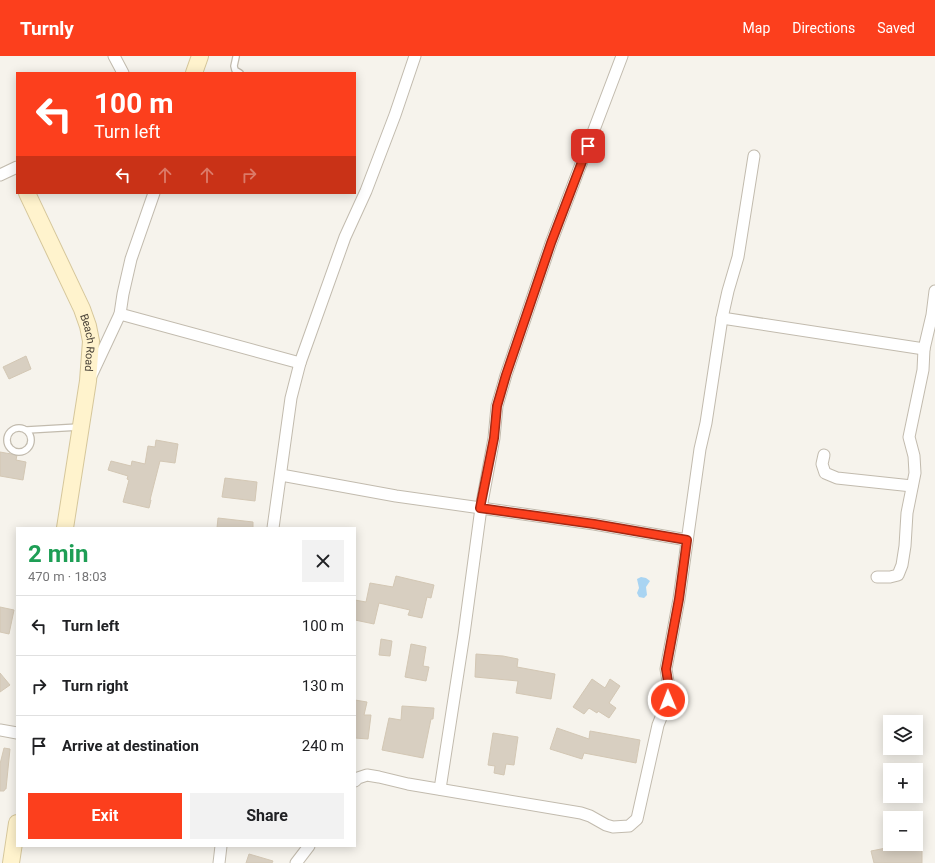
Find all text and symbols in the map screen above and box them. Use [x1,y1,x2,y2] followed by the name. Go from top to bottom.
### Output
[20,17,74,40] text: Turnly
[743,20,770,36] text: Map
[792,20,855,36] text: Directions
[877,20,915,36] text: Saved
[94,87,173,120] text: 100 m
[28,88,80,140] icon: left
[94,121,160,142] text: Turn left
[571,129,605,163] pin
[577,135,599,157] icon: arrive
[112,164,134,186] icon: left
[154,164,176,186] icon: ahead
[196,164,218,186] icon: ahead
[238,164,260,186] icon: right
[77,312,97,372] street label: Beach Road
[28,540,88,568] text: 2 min
[302,540,344,582] button: close
[28,569,107,584] text: 470 m · 18:03
[28,615,50,637] icon: left
[62,617,119,635] text: Turn left
[302,617,344,635] text: 100 m
[28,675,50,697] icon: right
[62,677,128,695] text: Turn right
[302,677,344,695] text: 130 m
[647,679,689,721] position arrow
[883,715,923,851] map controls
[883,715,923,755] button: layers
[28,735,50,757] icon: arrive
[62,737,199,755] text: Arrive at destination
[302,737,344,755] text: 240 m
[883,763,923,803] button: +
[28,793,182,839] button: Exit
[190,793,344,839] button: Share
[883,811,923,851] button: −

